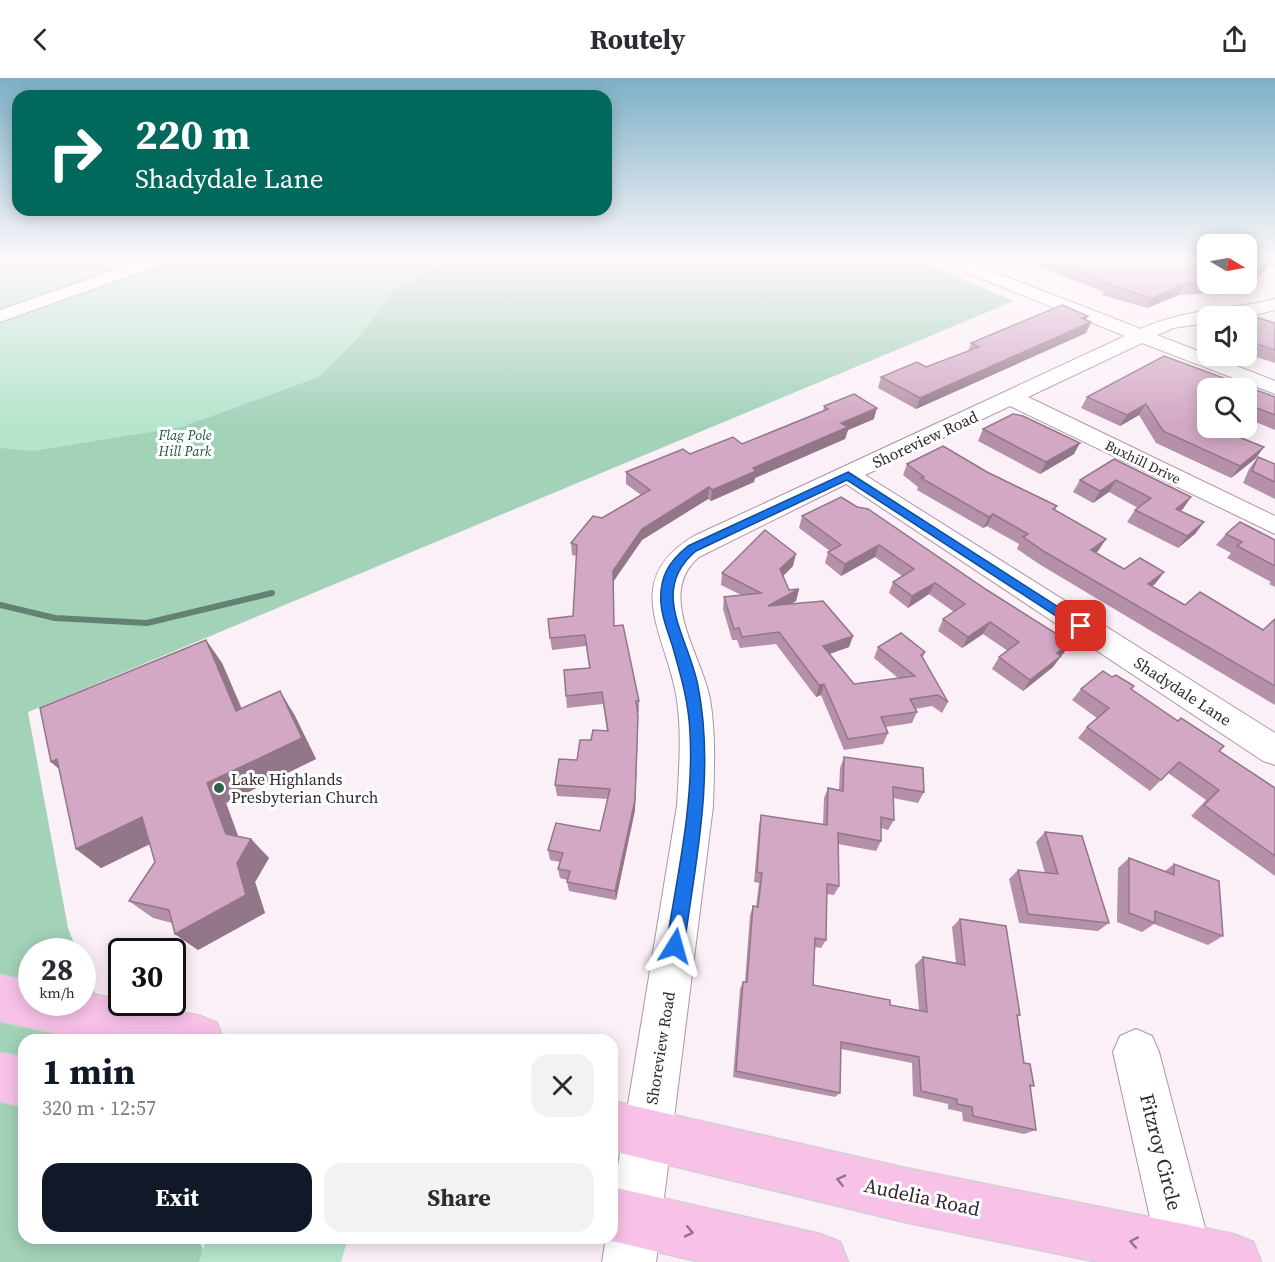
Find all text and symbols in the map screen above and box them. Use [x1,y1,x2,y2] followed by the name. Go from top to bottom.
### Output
[590,21,685,58] text: Routely
[24,23,57,56] icon: back
[1218,23,1251,56] icon: share
[135,105,250,163] text: 220 m
[36,114,114,192] icon: right
[135,160,324,197] text: Shadydale Lane
[1197,234,1257,294] north arrow
[1197,234,1257,438] map controls
[1197,306,1257,366] button: sound
[1197,378,1257,438] button: search
[869,405,981,473] street label: Shoreview Road
[157,425,212,461] park label: Flag Pole Hill Park
[1102,435,1184,489] street label: Buxhill Drive
[1055,600,1106,651] pin
[1064,609,1097,642] icon: arrive
[1130,651,1236,731] street label: Shadydale Lane
[231,768,379,808] place label: Lake Highlands Presbyterian Church
[212,781,226,795] marker: Lake Highlands Presbyterian Church
[643,914,707,978] position arrow
[108,938,186,1016] speed limit sign: 30
[41,949,73,990] text: 28
[39,982,75,1003] text: km/h
[640,990,680,1106] street label: Shoreview Road
[42,1047,135,1096] text: 1 min
[531,1054,594,1117] button: close
[1133,1091,1189,1213] street label: Fitzroy Circle
[42,1094,156,1122] text: 320 m · 12:57
[42,1163,312,1232] button: Exit
[324,1163,594,1232] button: Share
[862,1171,983,1223] street label: Audelia Road
[836,1174,846,1187] one-way arrow
[684,1225,694,1238] one-way arrow
[1130,1236,1140,1249] one-way arrow

